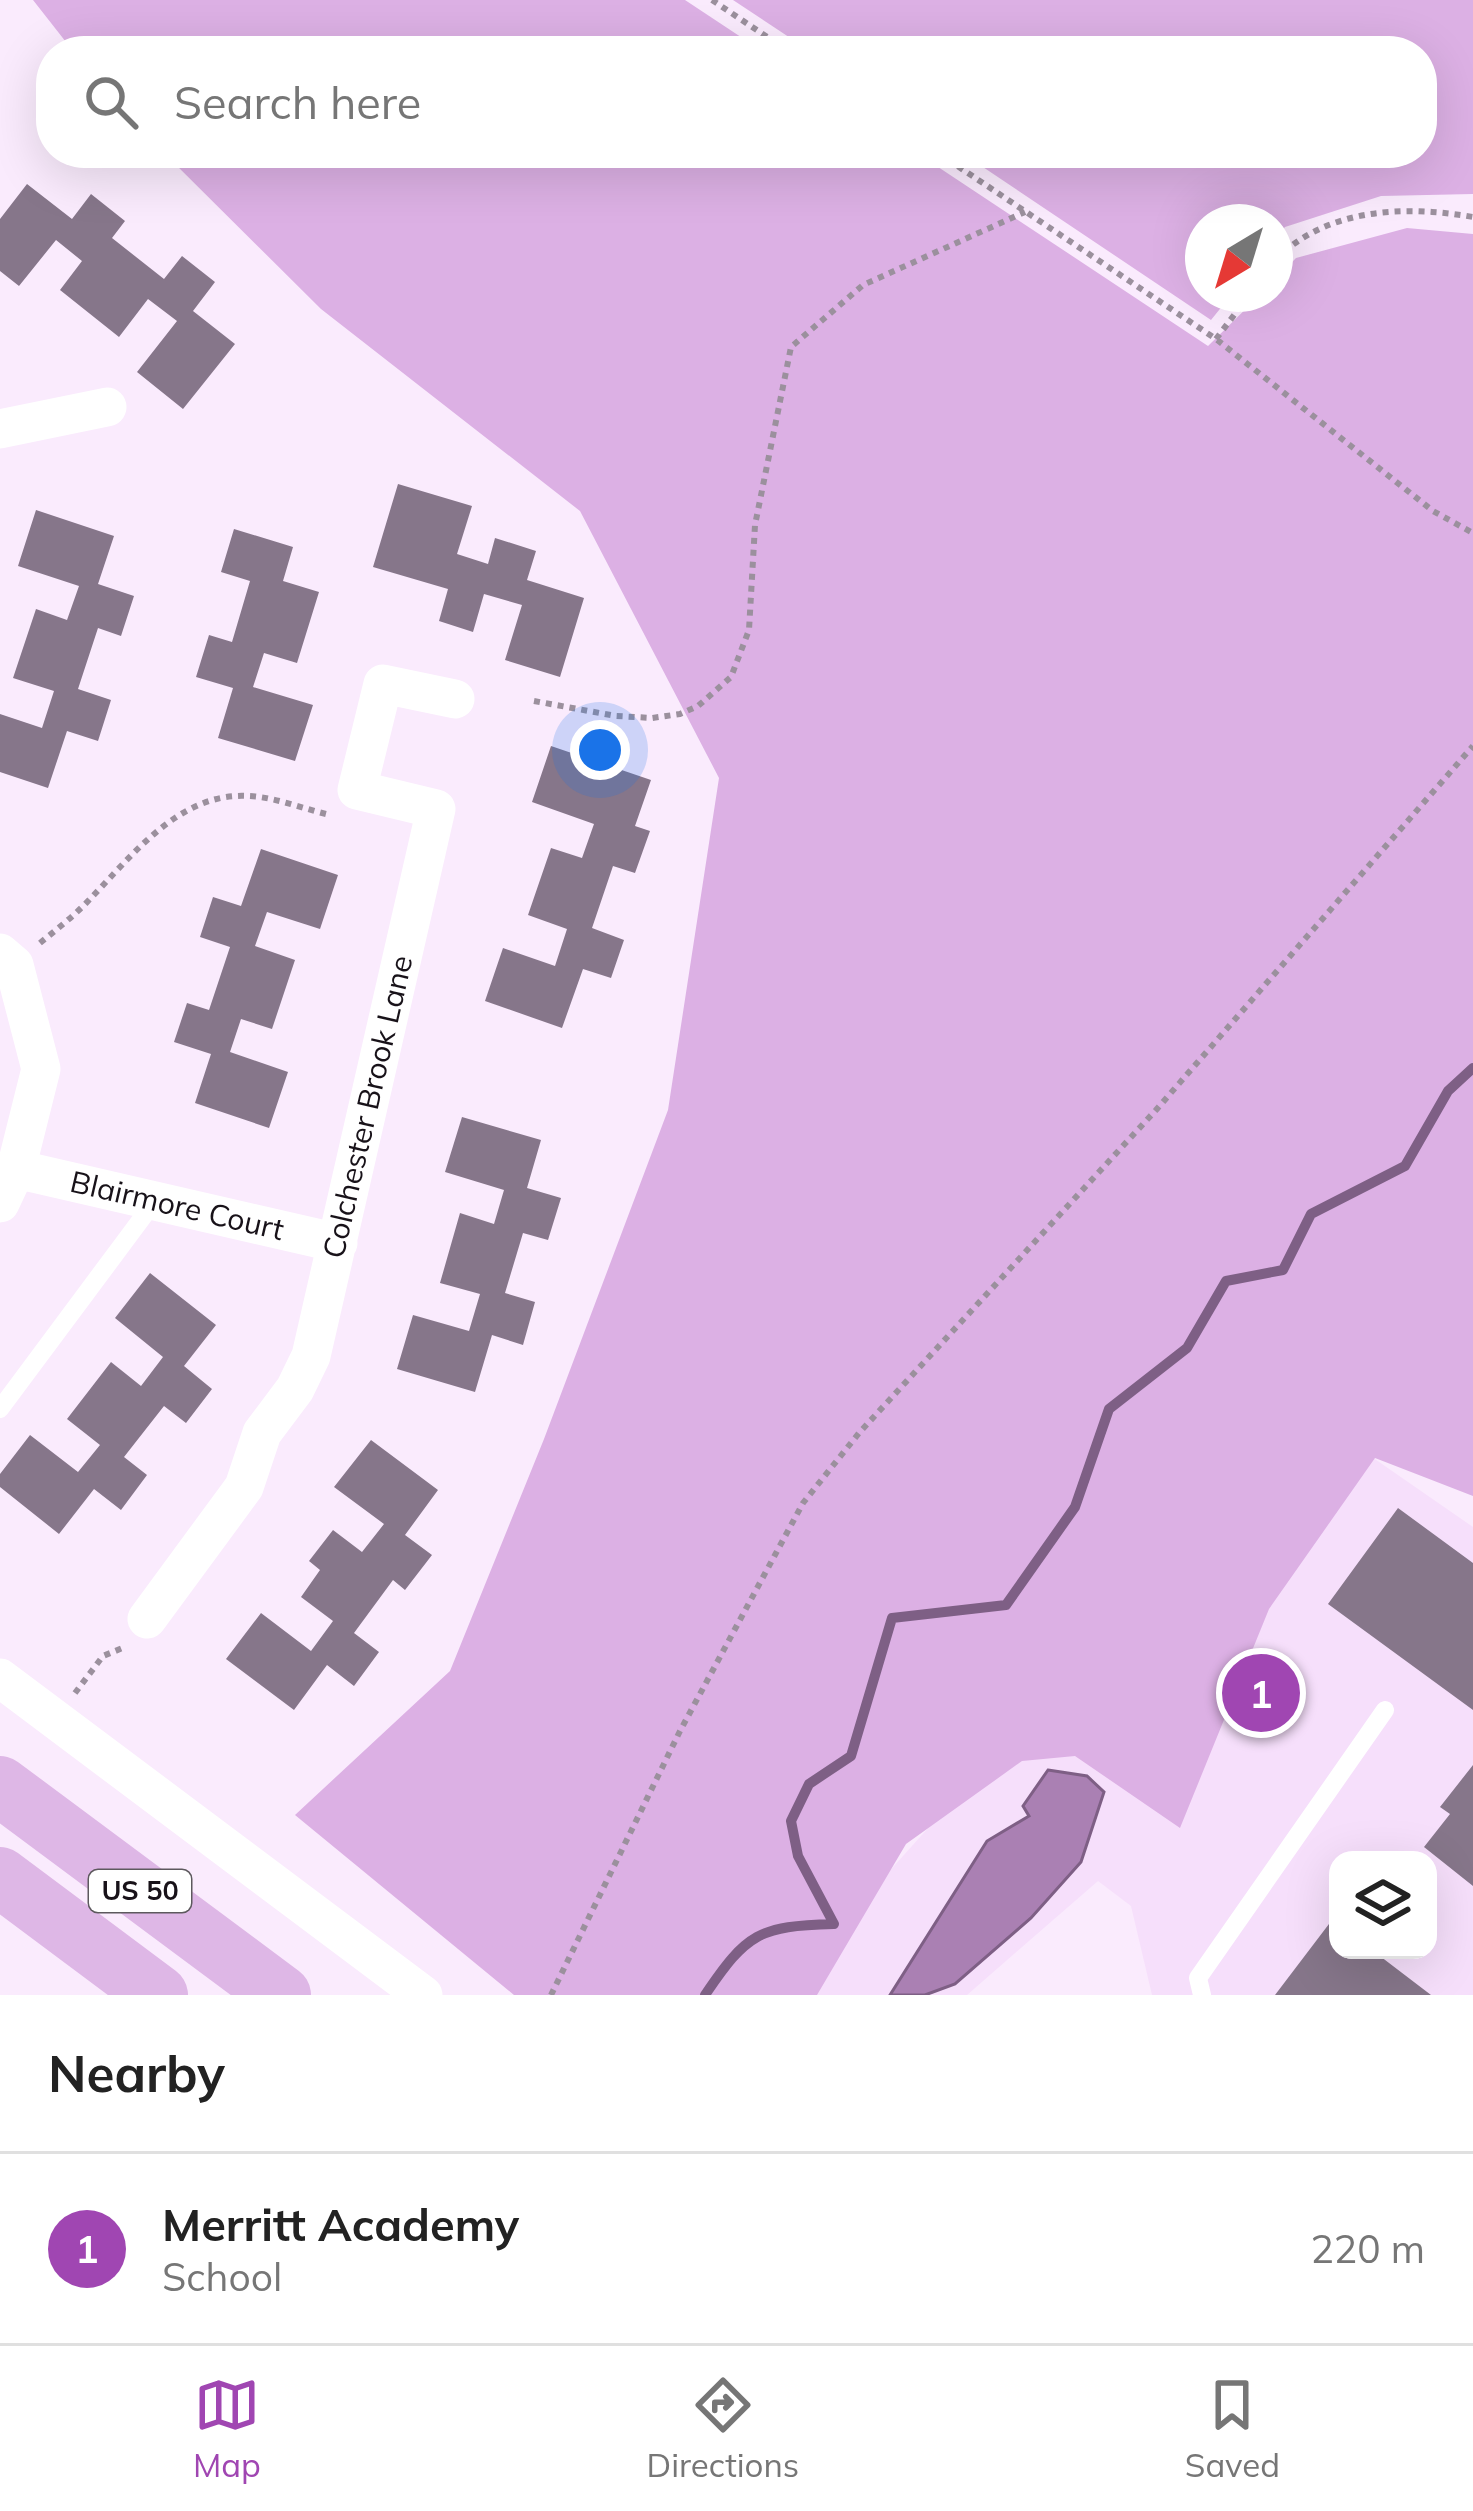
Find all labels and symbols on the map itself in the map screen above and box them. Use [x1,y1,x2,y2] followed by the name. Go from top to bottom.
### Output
[1185,204,1293,312] north arrow
[570,720,630,780] your location
[314,952,420,1262] street label: Colchester Brook Lane
[67,1162,288,1248] street label: Blairmore Court
[1222,1648,1300,1738] pin: 1
[89,1870,191,1912] road number: US 50

